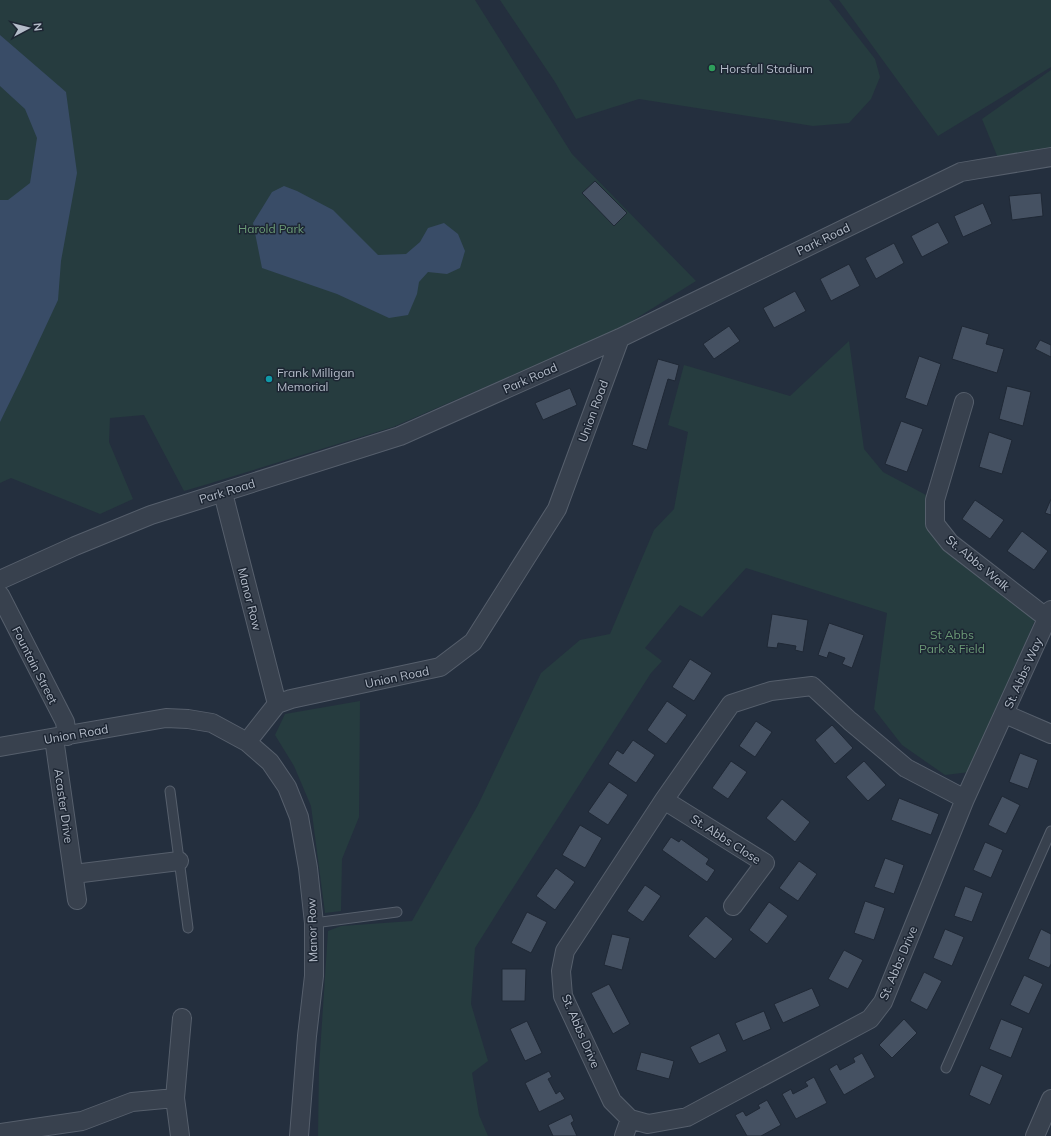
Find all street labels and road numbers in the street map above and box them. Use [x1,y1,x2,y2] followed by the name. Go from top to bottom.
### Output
[794,220,852,258] street label: Park Road
[501,359,559,397] street label: Park Road
[575,378,611,444] street label: Union Road
[197,475,257,507] street label: Park Road
[943,532,1014,595] street label: St. Abbs Walk
[235,566,265,633] street label: Manor Row
[9,624,61,706] street label: Fountain Street
[1001,635,1046,711] street label: St. Abbs Way
[364,663,430,691] street label: Union Road
[43,721,109,747] street label: Union Road
[51,768,77,844] street label: Acaster Drive
[688,811,764,867] street label: St. Abbs Close
[303,897,321,962] street label: Manor Row
[876,924,920,1002] street label: St. Abbs Drive
[559,992,603,1070] street label: St. Abbs Drive

